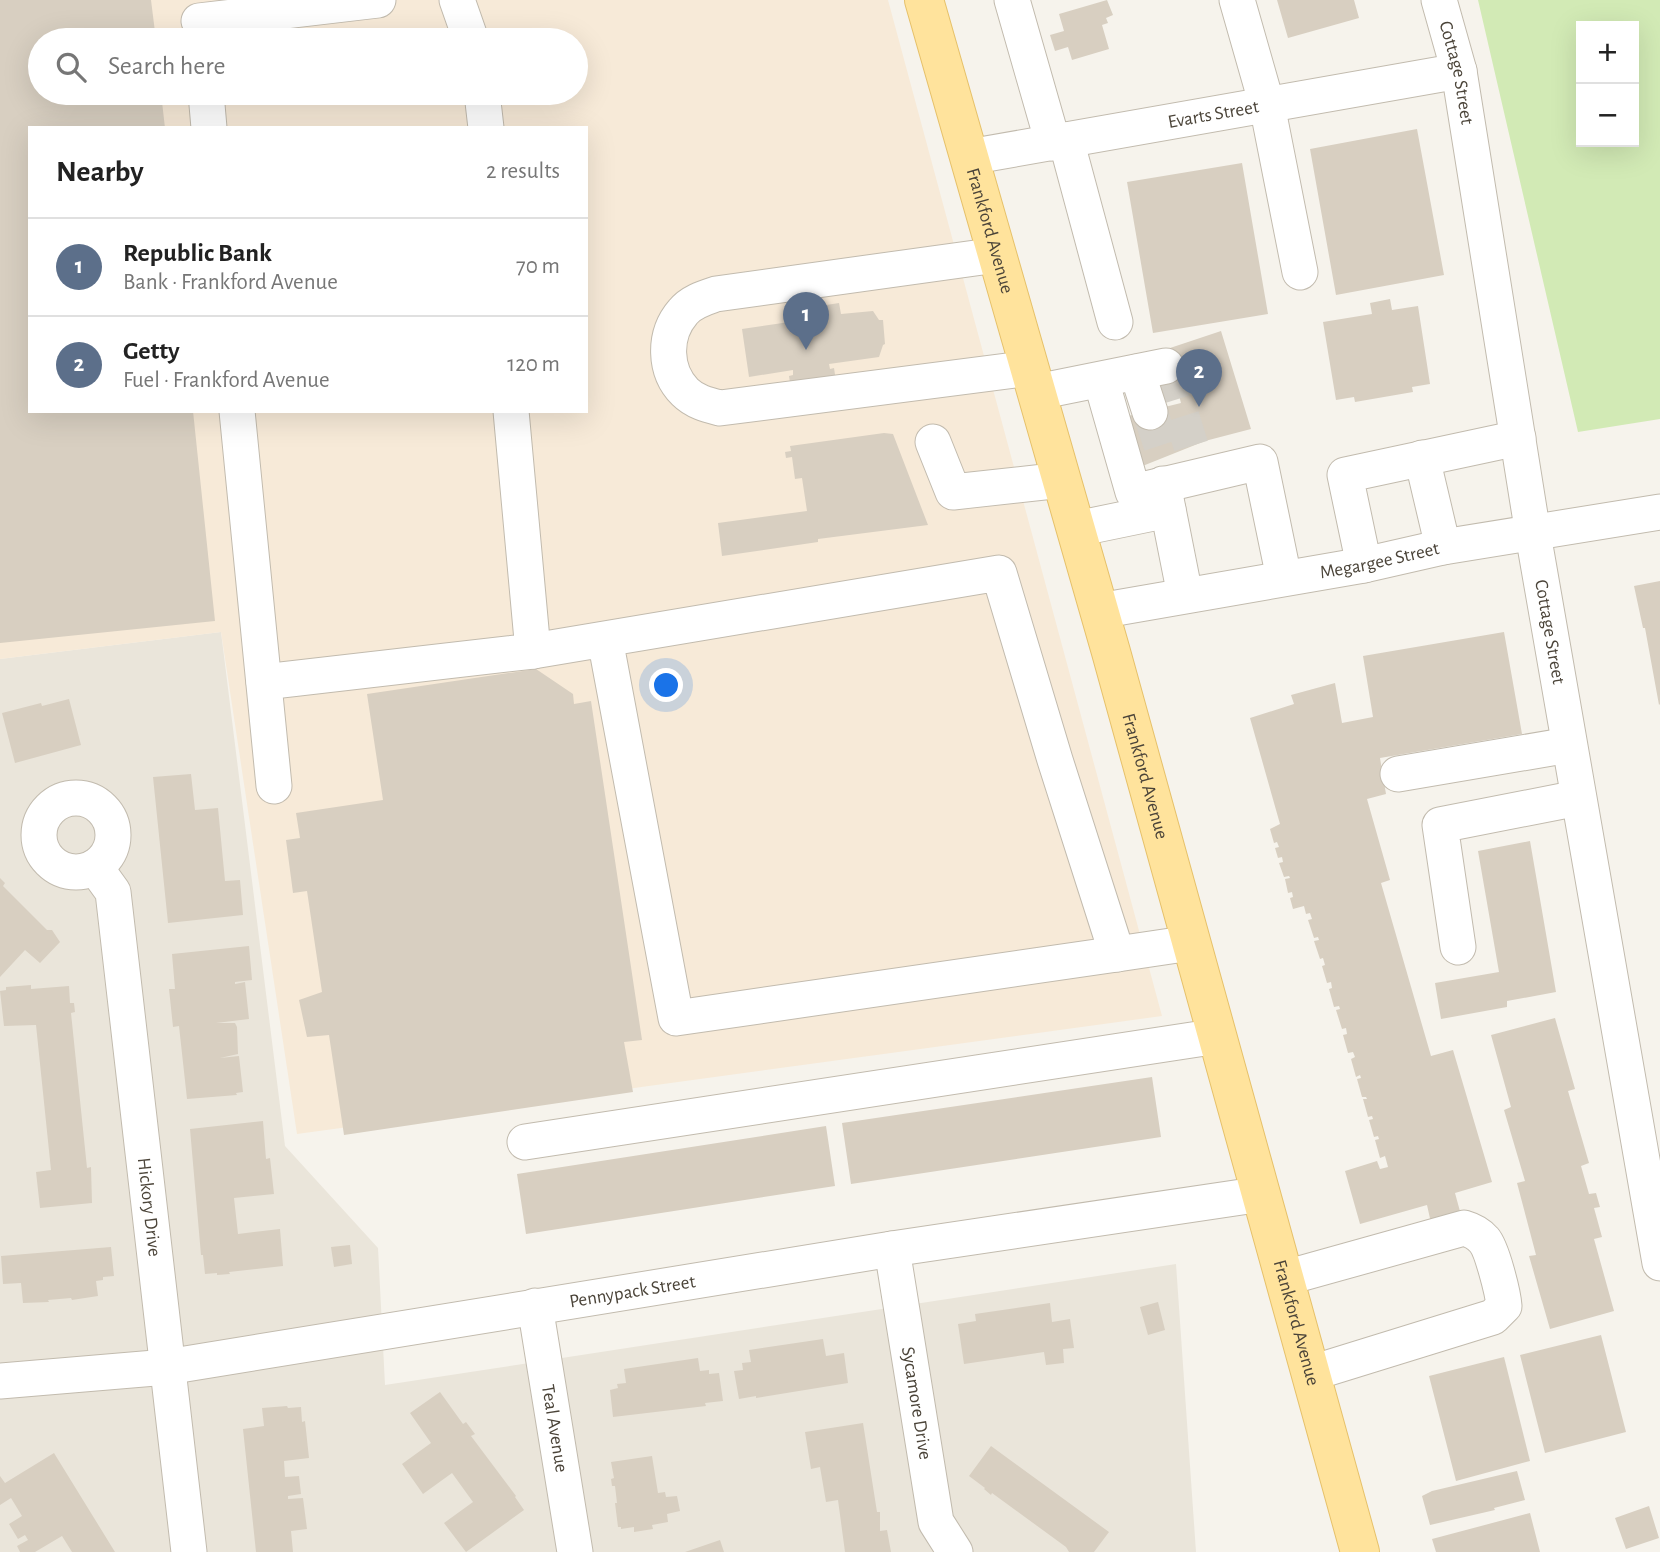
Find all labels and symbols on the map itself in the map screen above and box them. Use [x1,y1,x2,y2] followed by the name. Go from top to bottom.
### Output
[1436,19,1477,126] street label: Cottage Street
[1166,97,1260,131] street label: Evarts Street
[963,166,1017,296] street label: Frankford Avenue
[783,292,829,350] pin: 1
[1176,349,1222,407] pin: 2
[1318,539,1441,582] street label: Megargee Street
[1532,578,1568,686] street label: Cottage Street
[649,668,683,702] your location
[1119,711,1172,841] street label: Frankford Avenue
[134,1157,164,1258] street label: Hickory Drive
[1270,1258,1323,1388] street label: Frankford Avenue
[568,1272,697,1311] street label: Pennypack Street
[898,1345,935,1461] street label: Sycamore Drive
[538,1383,571,1474] street label: Teal Avenue

